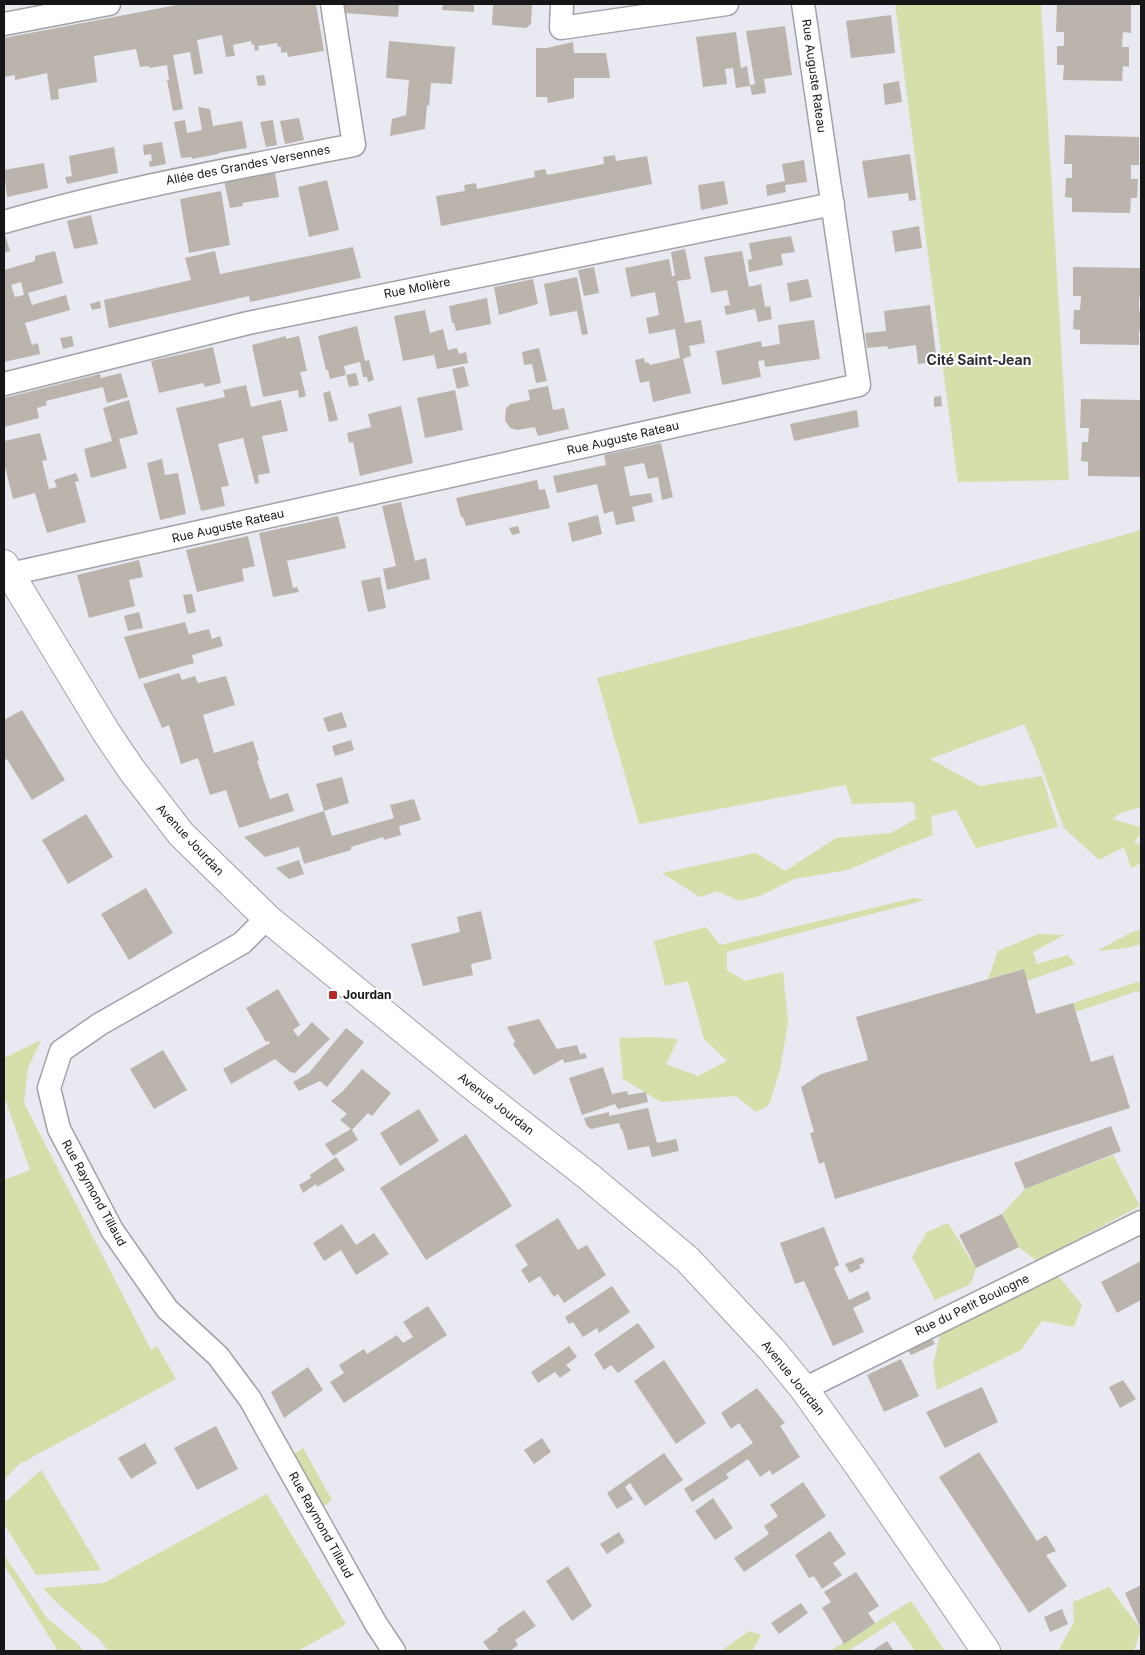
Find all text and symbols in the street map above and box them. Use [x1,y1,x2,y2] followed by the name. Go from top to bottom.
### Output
[799,18,830,134] street label: Rue Auguste Rateau
[165,141,331,188] street label: Allée des Grandes Versennes
[382,274,451,301] street label: Rue Molière
[927,351,1031,368] district label: Cité Saint-Jean
[565,417,680,458] street label: Rue Auguste Rateau
[170,505,285,546] street label: Rue Auguste Rateau
[153,801,227,878] street label: Avenue Jourdan
[343,987,391,1002] place label: Jourdan
[327,989,339,1001] marker: Jourdan
[455,1069,537,1138] street label: Avenue Jourdan
[59,1137,130,1249] street label: Rue Raymond Tillaud
[912,1270,1031,1339] street label: Rue du Petit Boulogne
[759,1337,828,1418] street label: Avenue Jourdan
[286,1469,357,1581] street label: Rue Raymond Tillaud

